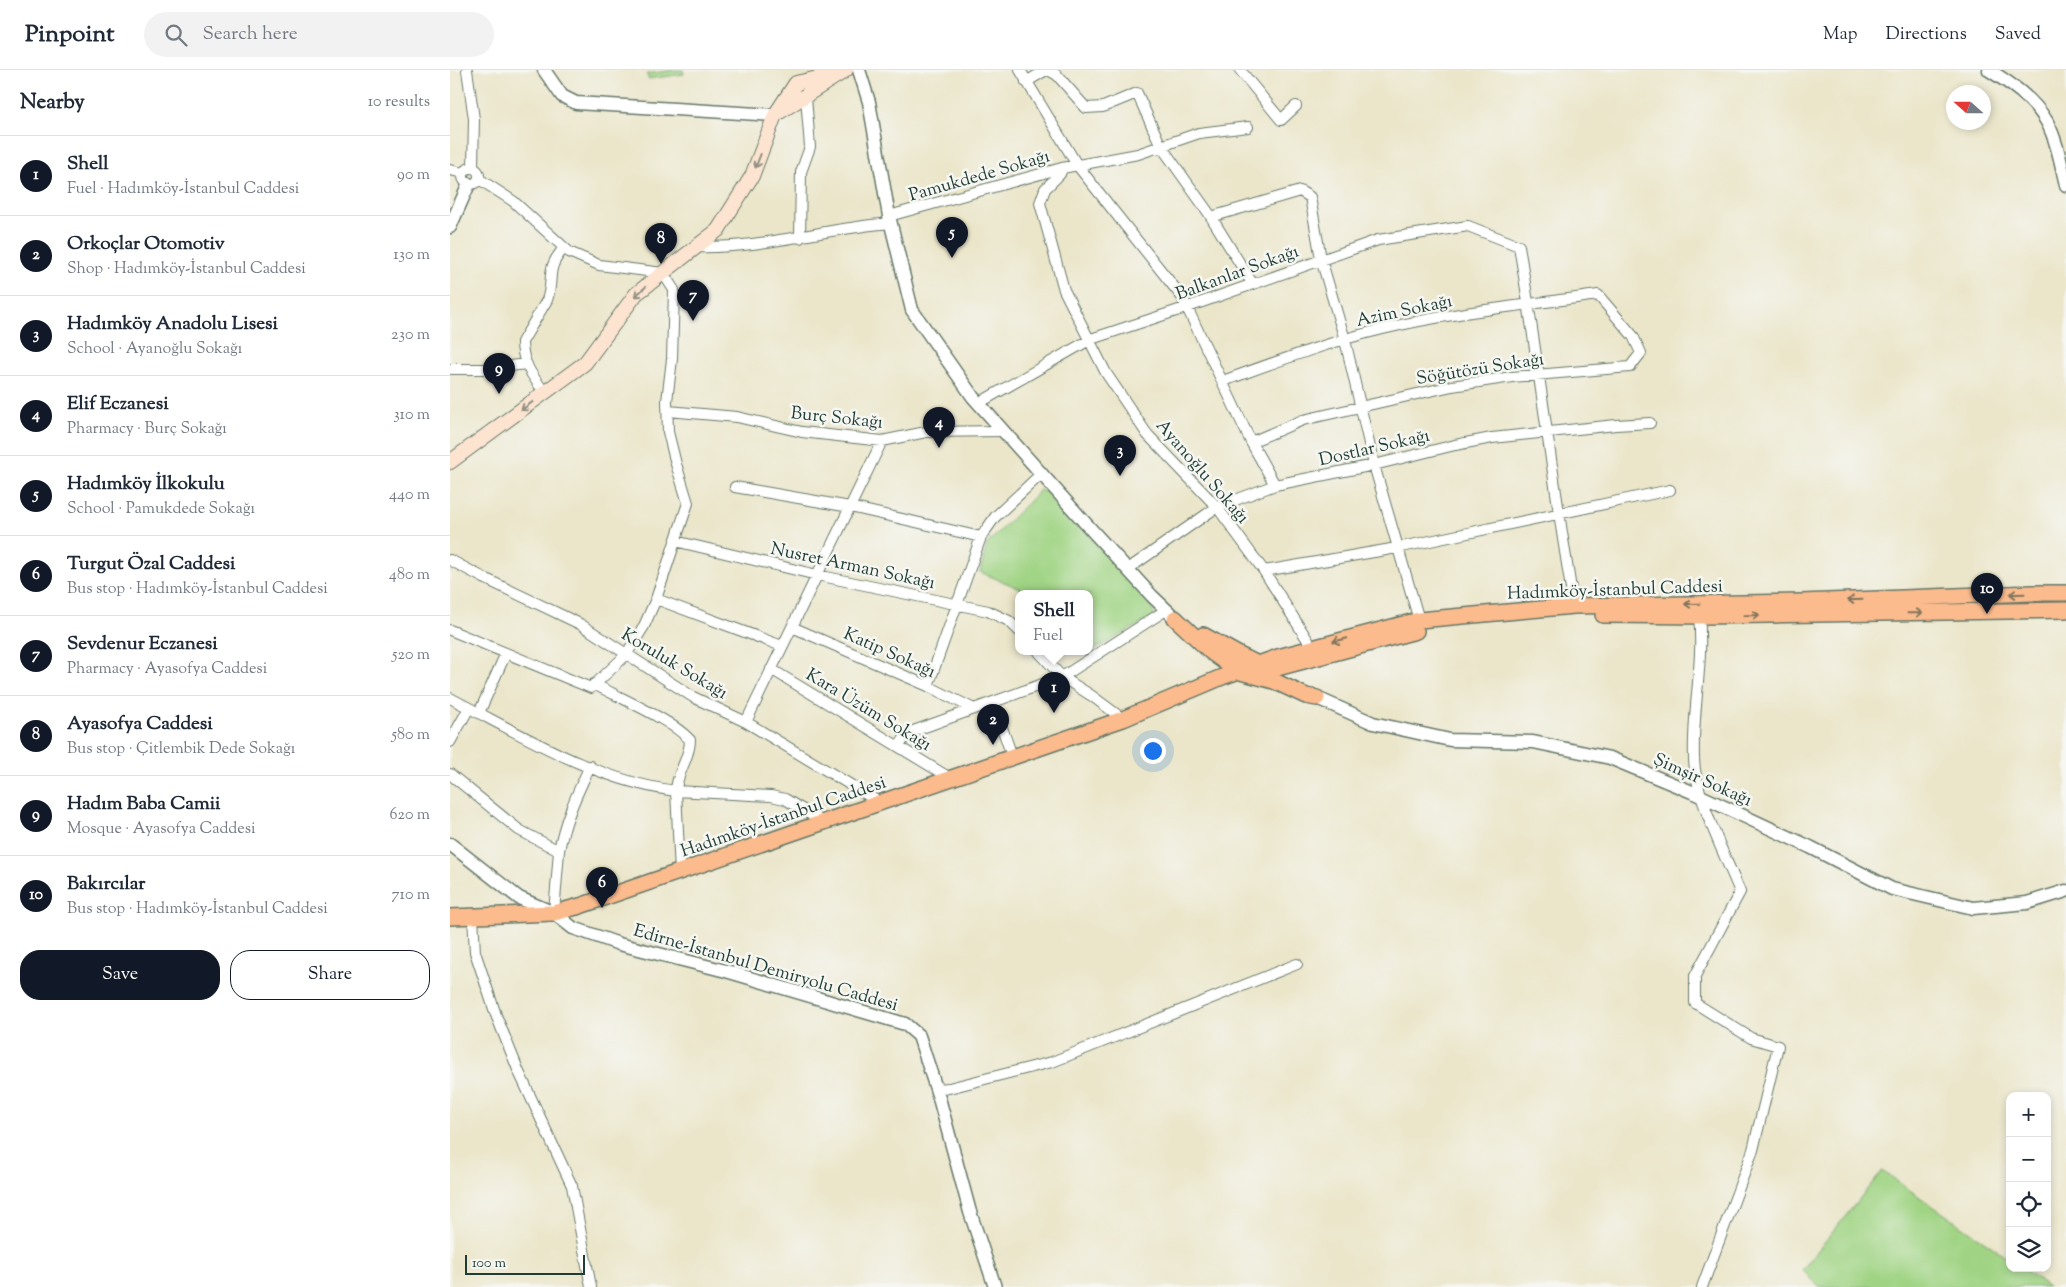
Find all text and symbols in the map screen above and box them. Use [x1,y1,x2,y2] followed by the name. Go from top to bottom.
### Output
[144,12,494,57] search box
[25,18,114,52] text: Pinpoint
[162,21,190,49] icon: search
[202,21,298,48] text: Search here
[1823,22,1858,48] text: Map
[1886,22,1967,48] text: Directions
[1995,22,2041,48] text: Saved
[1946,85,1991,130] north arrow
[20,88,85,118] text: Nearby
[368,91,430,114] text: 10 results
[906,144,1053,209] street label: Pamukdede Sokağı
[67,151,109,178] text: Shell
[753,152,762,168] one-way arrow
[33,164,39,187] text: 1
[397,164,430,187] text: 90 m
[67,178,299,201] text: Fuel · Hadımköy-İstanbul Caddesi
[936,217,968,258] pin: 5
[645,223,677,264] pin: 8
[67,231,225,258] text: Orkoçlar Otomotiv
[1172,240,1303,308] street label: Balkanlar Sokağı
[32,244,40,267] text: 2
[393,244,430,267] text: 130 m
[67,258,306,281] text: Shop · Hadımköy-İstanbul Caddesi
[677,280,709,321] pin: 7
[633,286,646,298] one-way arrow
[1354,289,1455,335] street label: Azim Sokağı
[67,311,278,338] text: Hadımköy Anadolu Lisesi
[33,324,39,347] text: 3
[391,324,430,347] text: 230 m
[67,338,242,361] text: School · Ayanoğlu Sokağı
[1415,347,1546,393] street label: Söğütözü Sokağı
[483,353,515,394] pin: 9
[67,391,169,418] text: Elif Eczanesi
[520,401,534,411] one-way arrow
[789,401,884,437] street label: Burç Sokağı
[32,404,40,427] text: 4
[393,404,430,427] text: 310 m
[923,407,955,448] pin: 4
[1149,414,1254,530] street label: Ayanoğlu Sokağı
[67,418,227,441] text: Pharmacy · Burç Sokağı
[1316,424,1433,474] street label: Dostlar Sokağı
[1104,435,1136,476] pin: 3
[67,471,225,498] text: Hadımköy İlkokulu
[33,484,39,507] text: 5
[389,484,430,507] text: 440 m
[67,498,255,521] text: School · Pamukdede Sokağı
[768,537,937,597] street label: Nusret Arman Sokağı
[67,551,235,578] text: Turgut Özal Caddesi
[32,564,40,587] text: 6
[389,564,430,587] text: 480 m
[1971,573,2003,614] pin: 10
[1507,574,1723,608] street label: Hadımköy-İstanbul Caddesi
[67,578,328,601] text: Bus stop · Hadımköy-İstanbul Caddesi
[2010,589,2026,598] one-way arrow
[1015,590,1093,655] popup
[1847,595,1864,605] one-way arrow
[1033,598,1075,625] text: Shell
[1685,599,1701,609] one-way arrow
[1906,608,1922,618] one-way arrow
[1744,610,1760,620] one-way arrow
[839,622,939,686] street label: Katip Sokağı
[616,623,732,707] street label: Koruluk Sokağı
[1033,625,1063,648] text: Fuel
[67,631,218,658] text: Sevdenur Eczanesi
[1333,635,1349,645] one-way arrow
[32,644,40,667] text: 7
[392,644,430,667] text: 520 m
[67,658,267,681] text: Pharmacy · Ayasofya Caddesi
[800,663,936,759] street label: Kara Üzüm Sokağı
[1038,672,1070,713] pin: 1
[977,704,1009,745] pin: 2
[67,711,213,738] text: Ayasofya Caddesi
[32,724,40,747] text: 8
[391,724,430,747] text: 580 m
[67,738,295,761] text: Bus stop · Çitlembik Dede Sokağı
[1140,738,1166,764] your location
[1649,747,1756,814] street label: Şimşir Sokağı
[677,770,890,865] street label: Hadımköy-İstanbul Caddesi
[67,791,220,818] text: Hadım Baba Camii
[32,804,40,827] text: 9
[390,804,430,827] text: 620 m
[67,818,255,841] text: Mosque · Ayasofya Caddesi
[586,867,618,908] pin: 6
[67,871,145,898] text: Bakırcılar
[29,884,43,907] text: 10
[392,884,430,907] text: 710 m
[67,898,328,921] text: Bus stop · Hadımköy-İstanbul Caddesi
[630,919,901,1019] street label: Edirne-İstanbul Demiryolu Caddesi
[20,950,220,1000] button: Save
[230,950,430,1000] button: Share
[2006,1092,2051,1272] map controls
[2006,1092,2051,1137] button: +
[2006,1137,2051,1182] button: −
[2006,1182,2051,1227] button: locate
[2006,1227,2051,1272] button: layers
[465,1252,585,1275] scale bar
[472,1254,506,1274] text: 100 m

